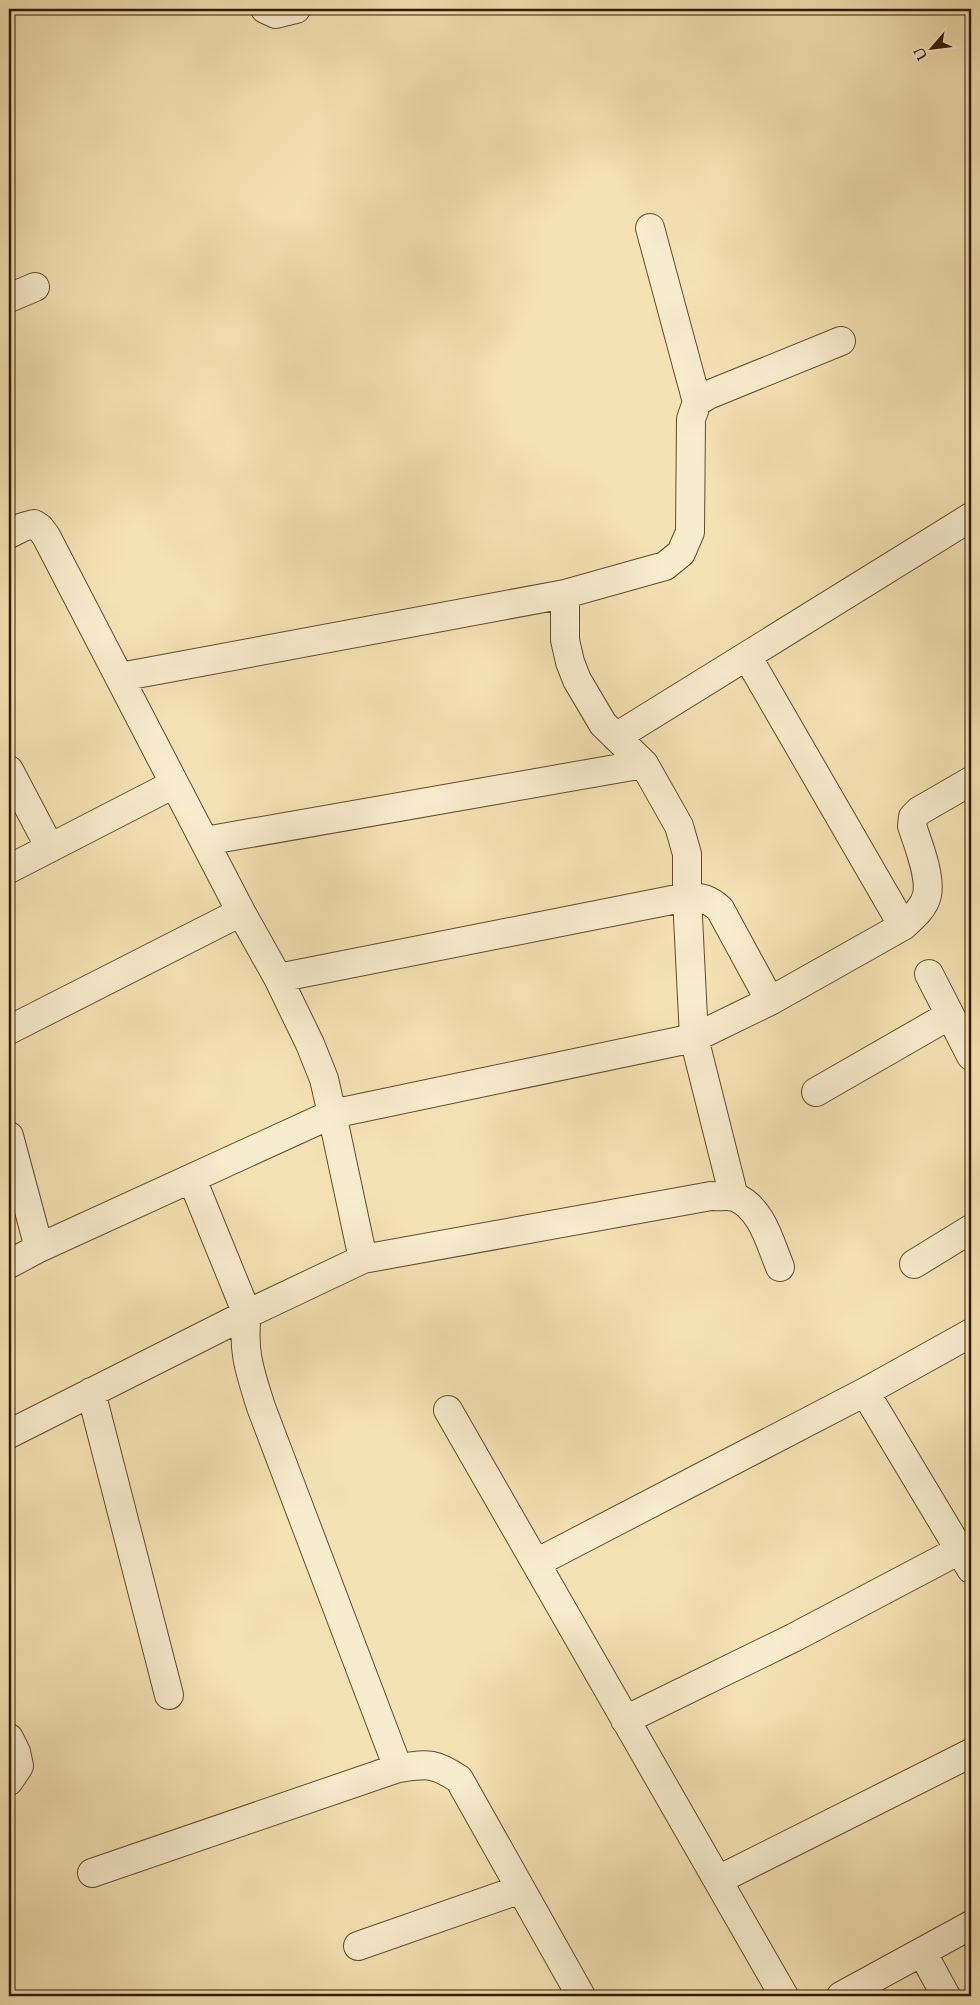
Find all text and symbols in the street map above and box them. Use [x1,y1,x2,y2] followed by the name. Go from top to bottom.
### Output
[908,22,958,72] north arrow
[911,43,934,63] text: U

